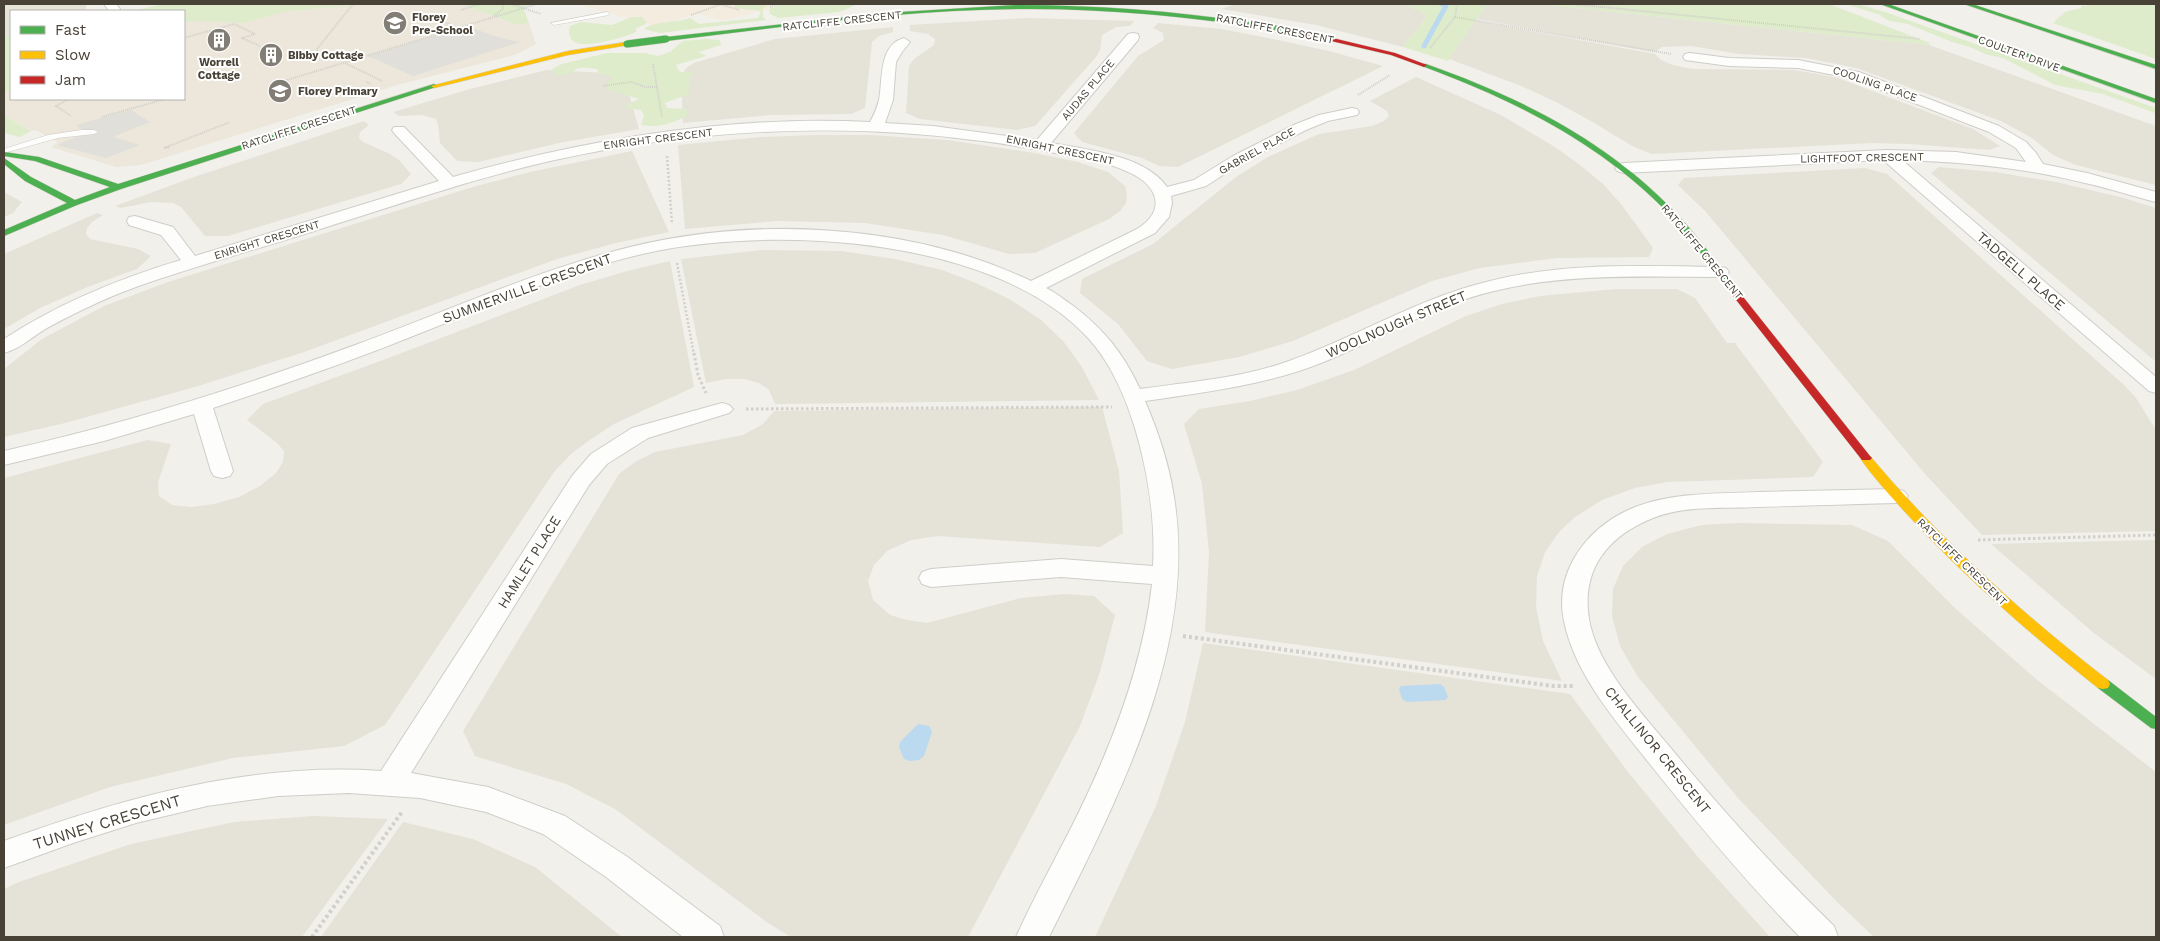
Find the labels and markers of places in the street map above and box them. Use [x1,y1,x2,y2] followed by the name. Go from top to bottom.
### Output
[382,10,408,36] school or university icon: Florey Pre-School
[412,11,473,37] place label: Florey Pre-School
[206,27,232,53] building icon: Worrell Cottage
[258,42,284,68] building icon: Bibby Cottage
[288,49,364,62] place label: Bibby Cottage
[198,56,240,82] place label: Worrell Cottage
[267,78,293,104] school or university icon: Florey Primary
[298,85,379,98] place label: Florey Primary

